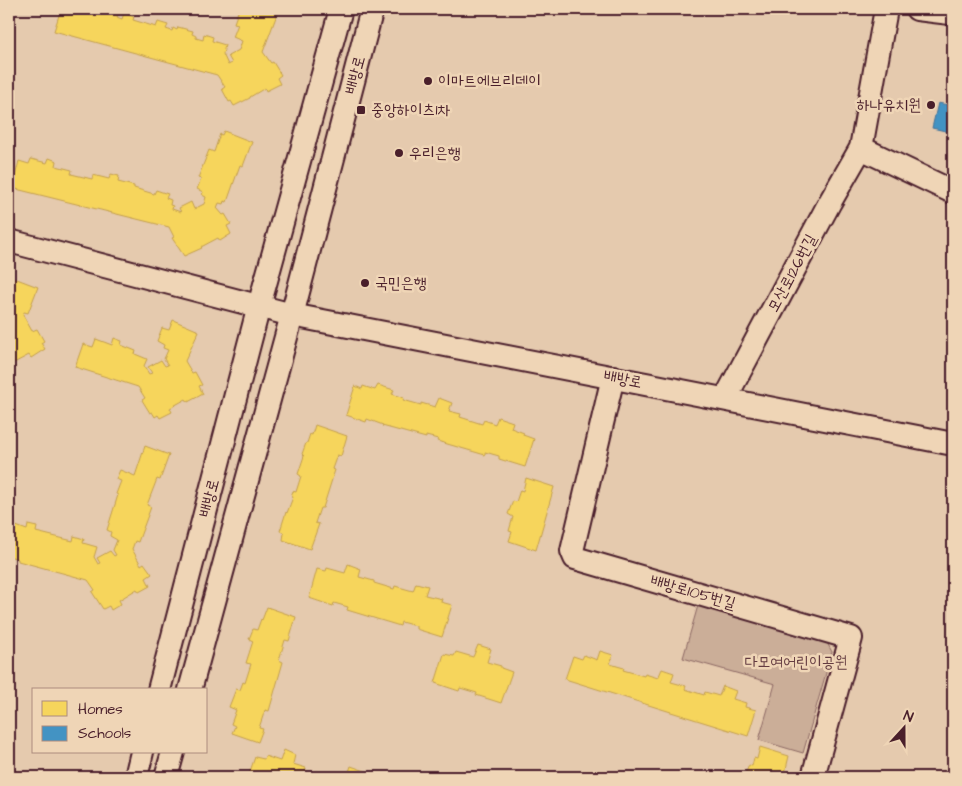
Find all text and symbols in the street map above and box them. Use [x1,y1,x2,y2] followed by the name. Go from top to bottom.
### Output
[339,53,371,97] street label: 배방로
[438,70,541,92] place label: 이마트에브리데이
[422,75,434,87] marker: 이마트에브리데이
[857,94,921,116] place label: 하나유치원
[371,99,450,121] place label: 중앙하이츠1차
[925,99,937,111] marker: 하나유치원
[355,104,367,116] marker: 중앙하이츠1차
[409,142,461,164] place label: 우리은행
[393,147,405,159] marker: 우리은행
[762,230,822,316] street label: 모산로126번길
[375,272,427,294] place label: 국민은행
[359,277,371,289] marker: 국민은행
[602,365,644,393] street label: 배방로
[193,476,225,520] street label: 배방로
[648,569,738,615] street label: 배방로105번길
[745,651,848,673] park label: 다모여어린이공원
[32,688,208,754] legend
[78,699,123,720] text: Homes
[880,704,930,754] north arrow
[901,706,916,728] text: N
[78,723,132,744] text: Schools

